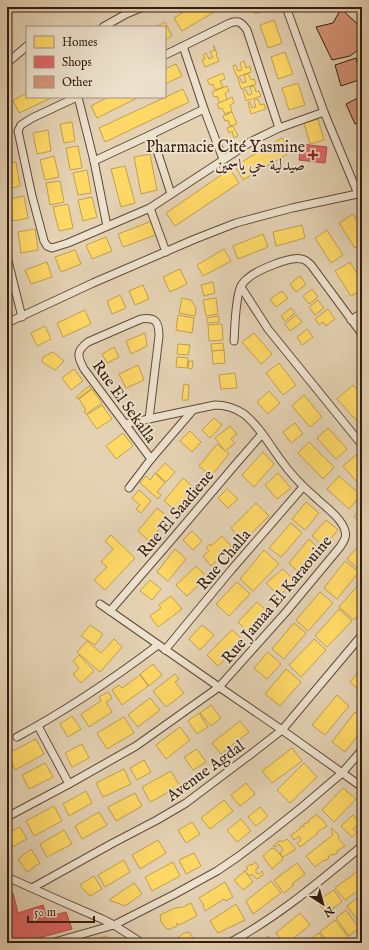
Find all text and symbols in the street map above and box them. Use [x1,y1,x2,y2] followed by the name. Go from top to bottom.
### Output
[26,26,166,98] legend
[62,35,98,50] text: Homes
[62,55,92,71] text: Shops
[62,75,93,90] text: Other
[146,138,305,177] place label: Pharmacie Cité Yasmine صيدلية حي ياسمين
[308,150,318,160] marker: Pharmacie Cité Yasmine صيدلية حي ياسمين
[87,357,160,447] street label: Rue El Sekalla
[134,466,219,562] street label: Rue El Saadiene
[193,526,256,595] street label: Rue Challa
[218,532,337,668] street label: Rue Jamaa El Karaouine
[162,736,250,807] street label: Avenue Agdal
[303,884,343,924] north arrow
[28,898,94,924] scale bar
[320,902,337,920] text: N
[34,905,56,920] text: 50 m

